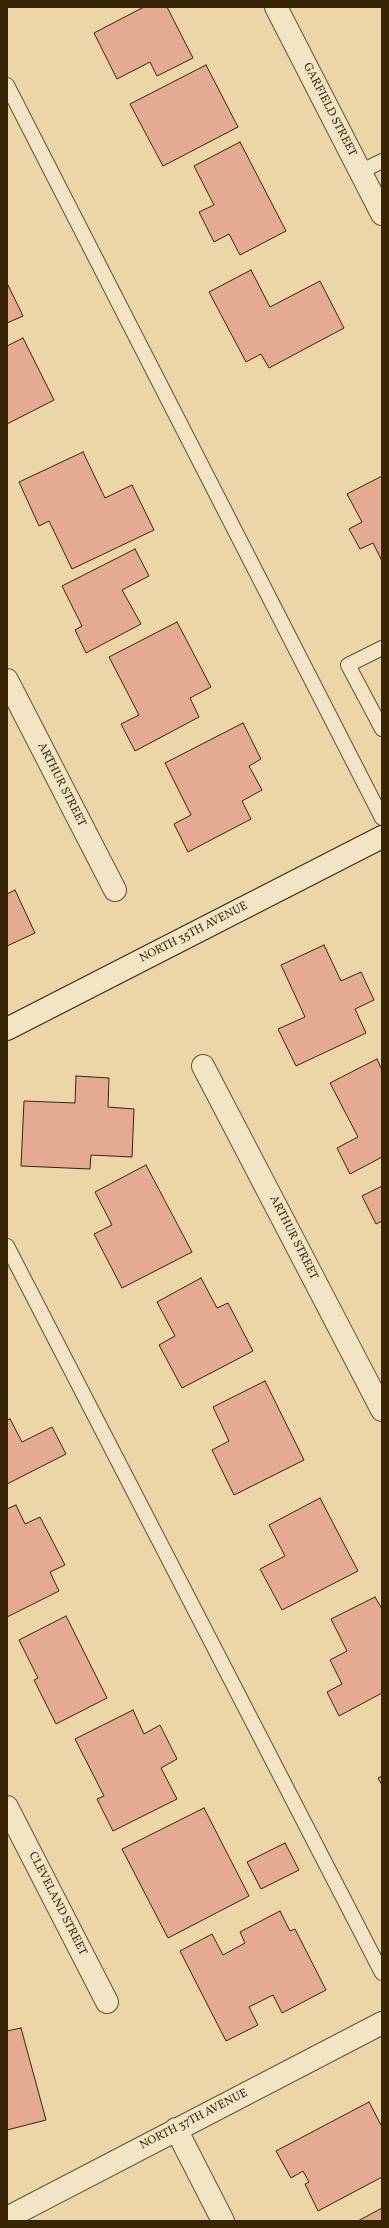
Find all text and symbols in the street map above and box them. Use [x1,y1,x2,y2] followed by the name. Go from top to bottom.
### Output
[299,61,359,159] street label: GARFIELD STREET
[34,741,88,829] street label: ARTHUR STREET
[137,899,251,967] street label: NORTH 35TH AVENUE
[266,1194,320,1282] street label: ARTHUR STREET
[25,1850,89,1958] street label: CLEVELAND STREET
[138,2087,250,2153] street label: NORTH 37TH AVENUE

